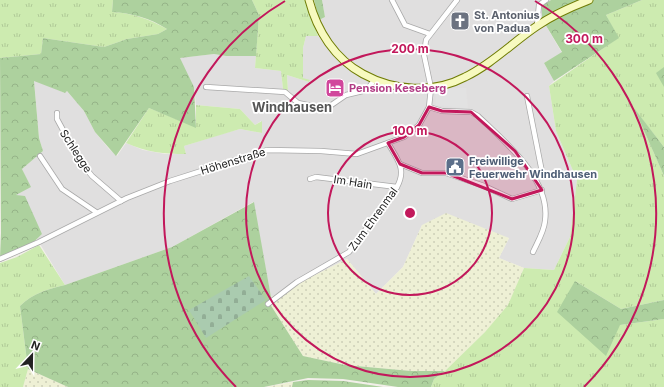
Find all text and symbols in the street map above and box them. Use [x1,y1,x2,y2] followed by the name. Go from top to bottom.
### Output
[474,8,540,35] place label: St. Antonius von Padua
[449,10,471,32] church icon: St. Antonius von Padua
[565,31,603,46] text: 300 m
[391,41,429,56] text: 200 m
[324,77,346,99] hotel icon: Pension Keseberg
[349,81,446,95] place label: Pension Keseberg
[252,99,332,115] district label: Windhausen
[392,123,428,138] text: 100 m
[57,127,95,175] street label: Schlegge
[199,144,267,178] street label: Höhenstraße
[469,154,597,181] place label: Freiwillige Feuerwehr Windhausen
[444,156,466,178] public building icon: Freiwillige Feuerwehr Windhausen
[333,172,373,192] street label: Im Hain
[345,185,401,253] street label: Zum Ehrenmal
[403,206,417,220] centre of rings
[12,335,52,375] north arrow
[29,338,42,354] text: N

